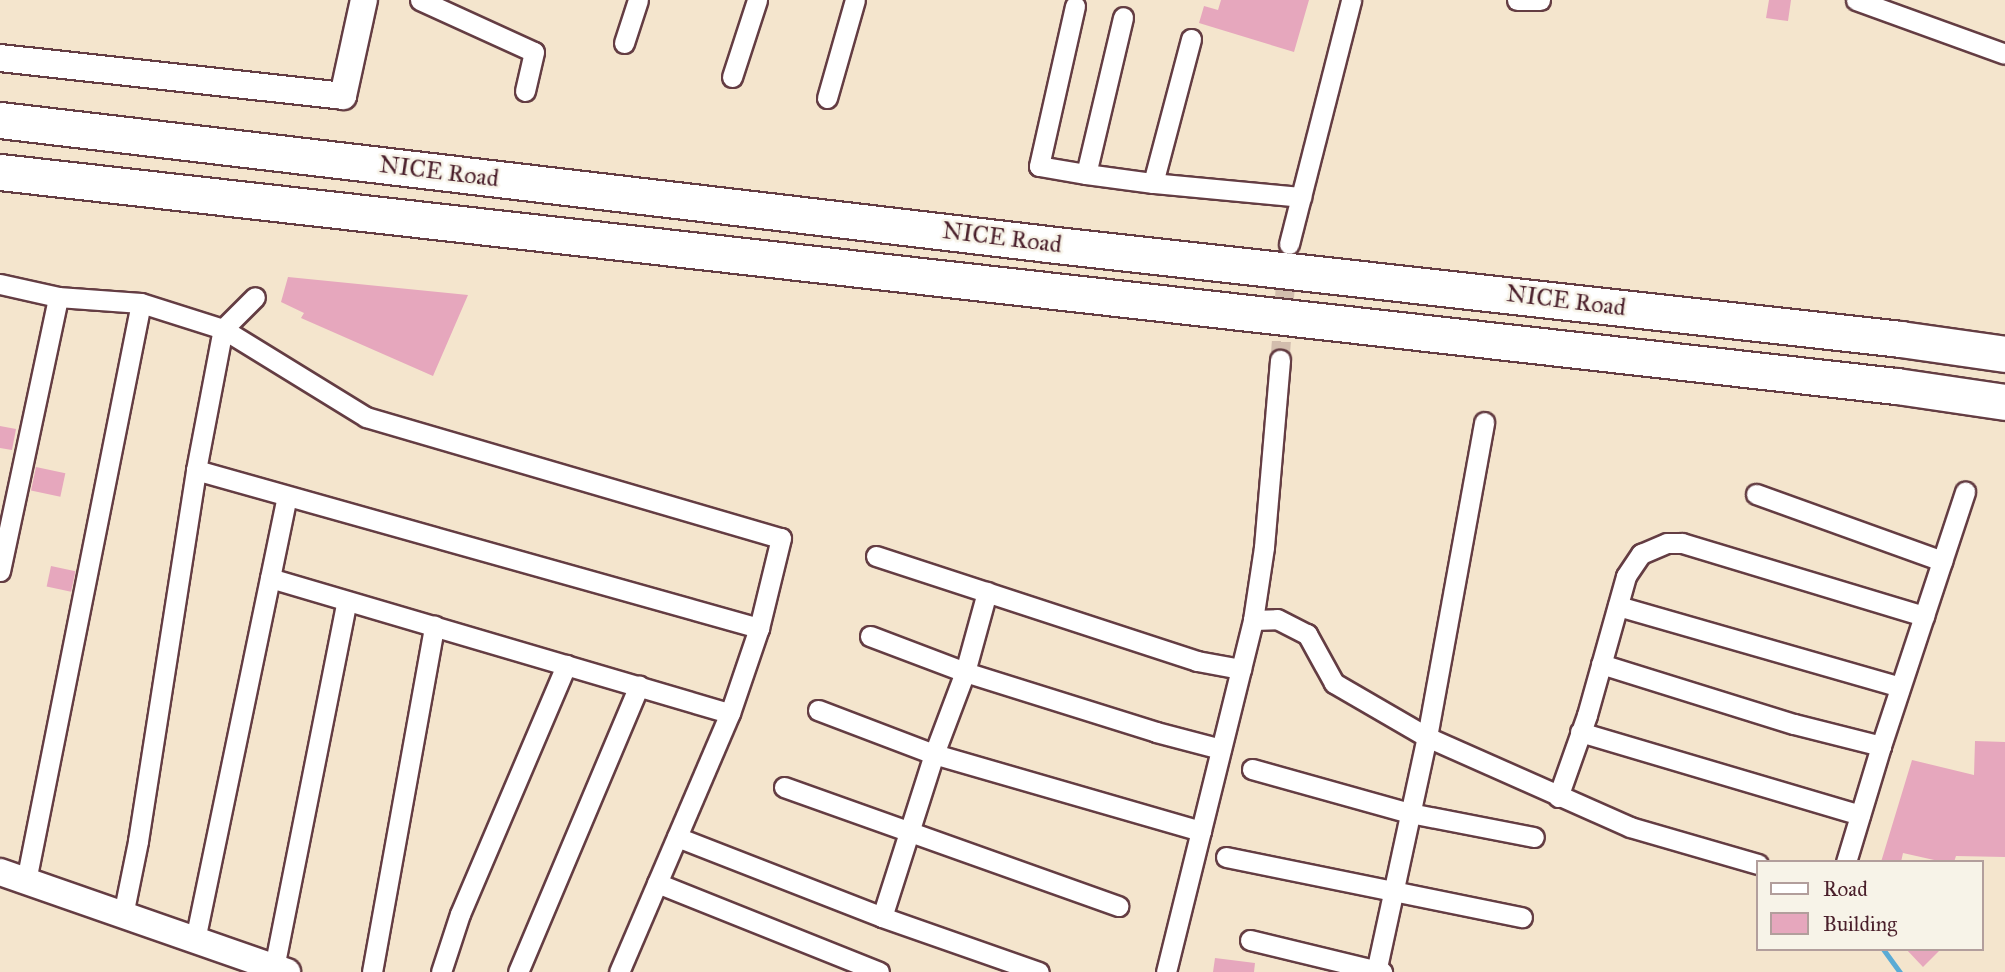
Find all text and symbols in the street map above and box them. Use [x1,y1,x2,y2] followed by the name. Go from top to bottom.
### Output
[378,150,500,194] street label: NICE Road
[941,216,1063,260] street label: NICE Road
[1505,279,1627,323] street label: NICE Road
[1756,860,1984,951] legend
[1823,876,1868,902] text: Road
[1823,911,1897,937] text: Building

